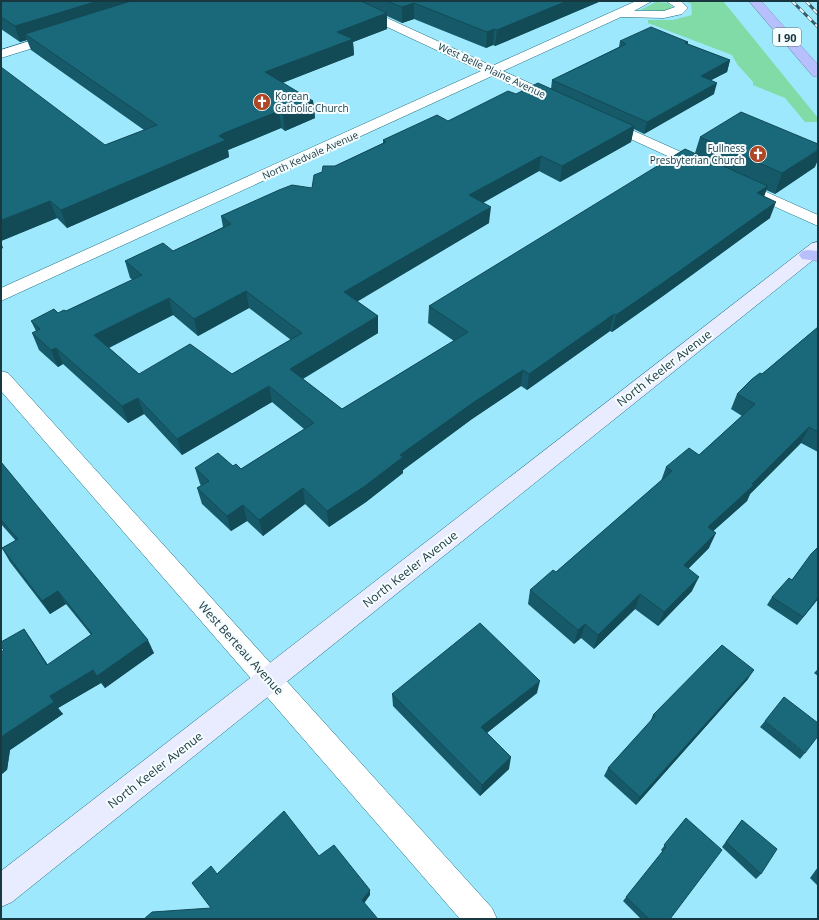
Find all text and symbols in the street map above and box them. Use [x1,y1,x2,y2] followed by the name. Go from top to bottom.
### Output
[773,28,801,46] road number: I 90
[436,39,548,101] street label: West Belle Plaine Avenue
[275,89,349,115] place label: Korean Catholic Church
[252,92,272,112] church icon: Korean Catholic Church
[260,127,361,183] street label: North Kedvale Avenue
[650,141,745,167] place label: Fullness Presbyterian Church
[748,144,768,164] church icon: Fullness Presbyterian Church
[613,325,715,411] street label: North Keeler Avenue
[359,526,461,612] street label: North Keeler Avenue
[194,598,288,699] street label: West Berteau Avenue
[104,727,206,813] street label: North Keeler Avenue

